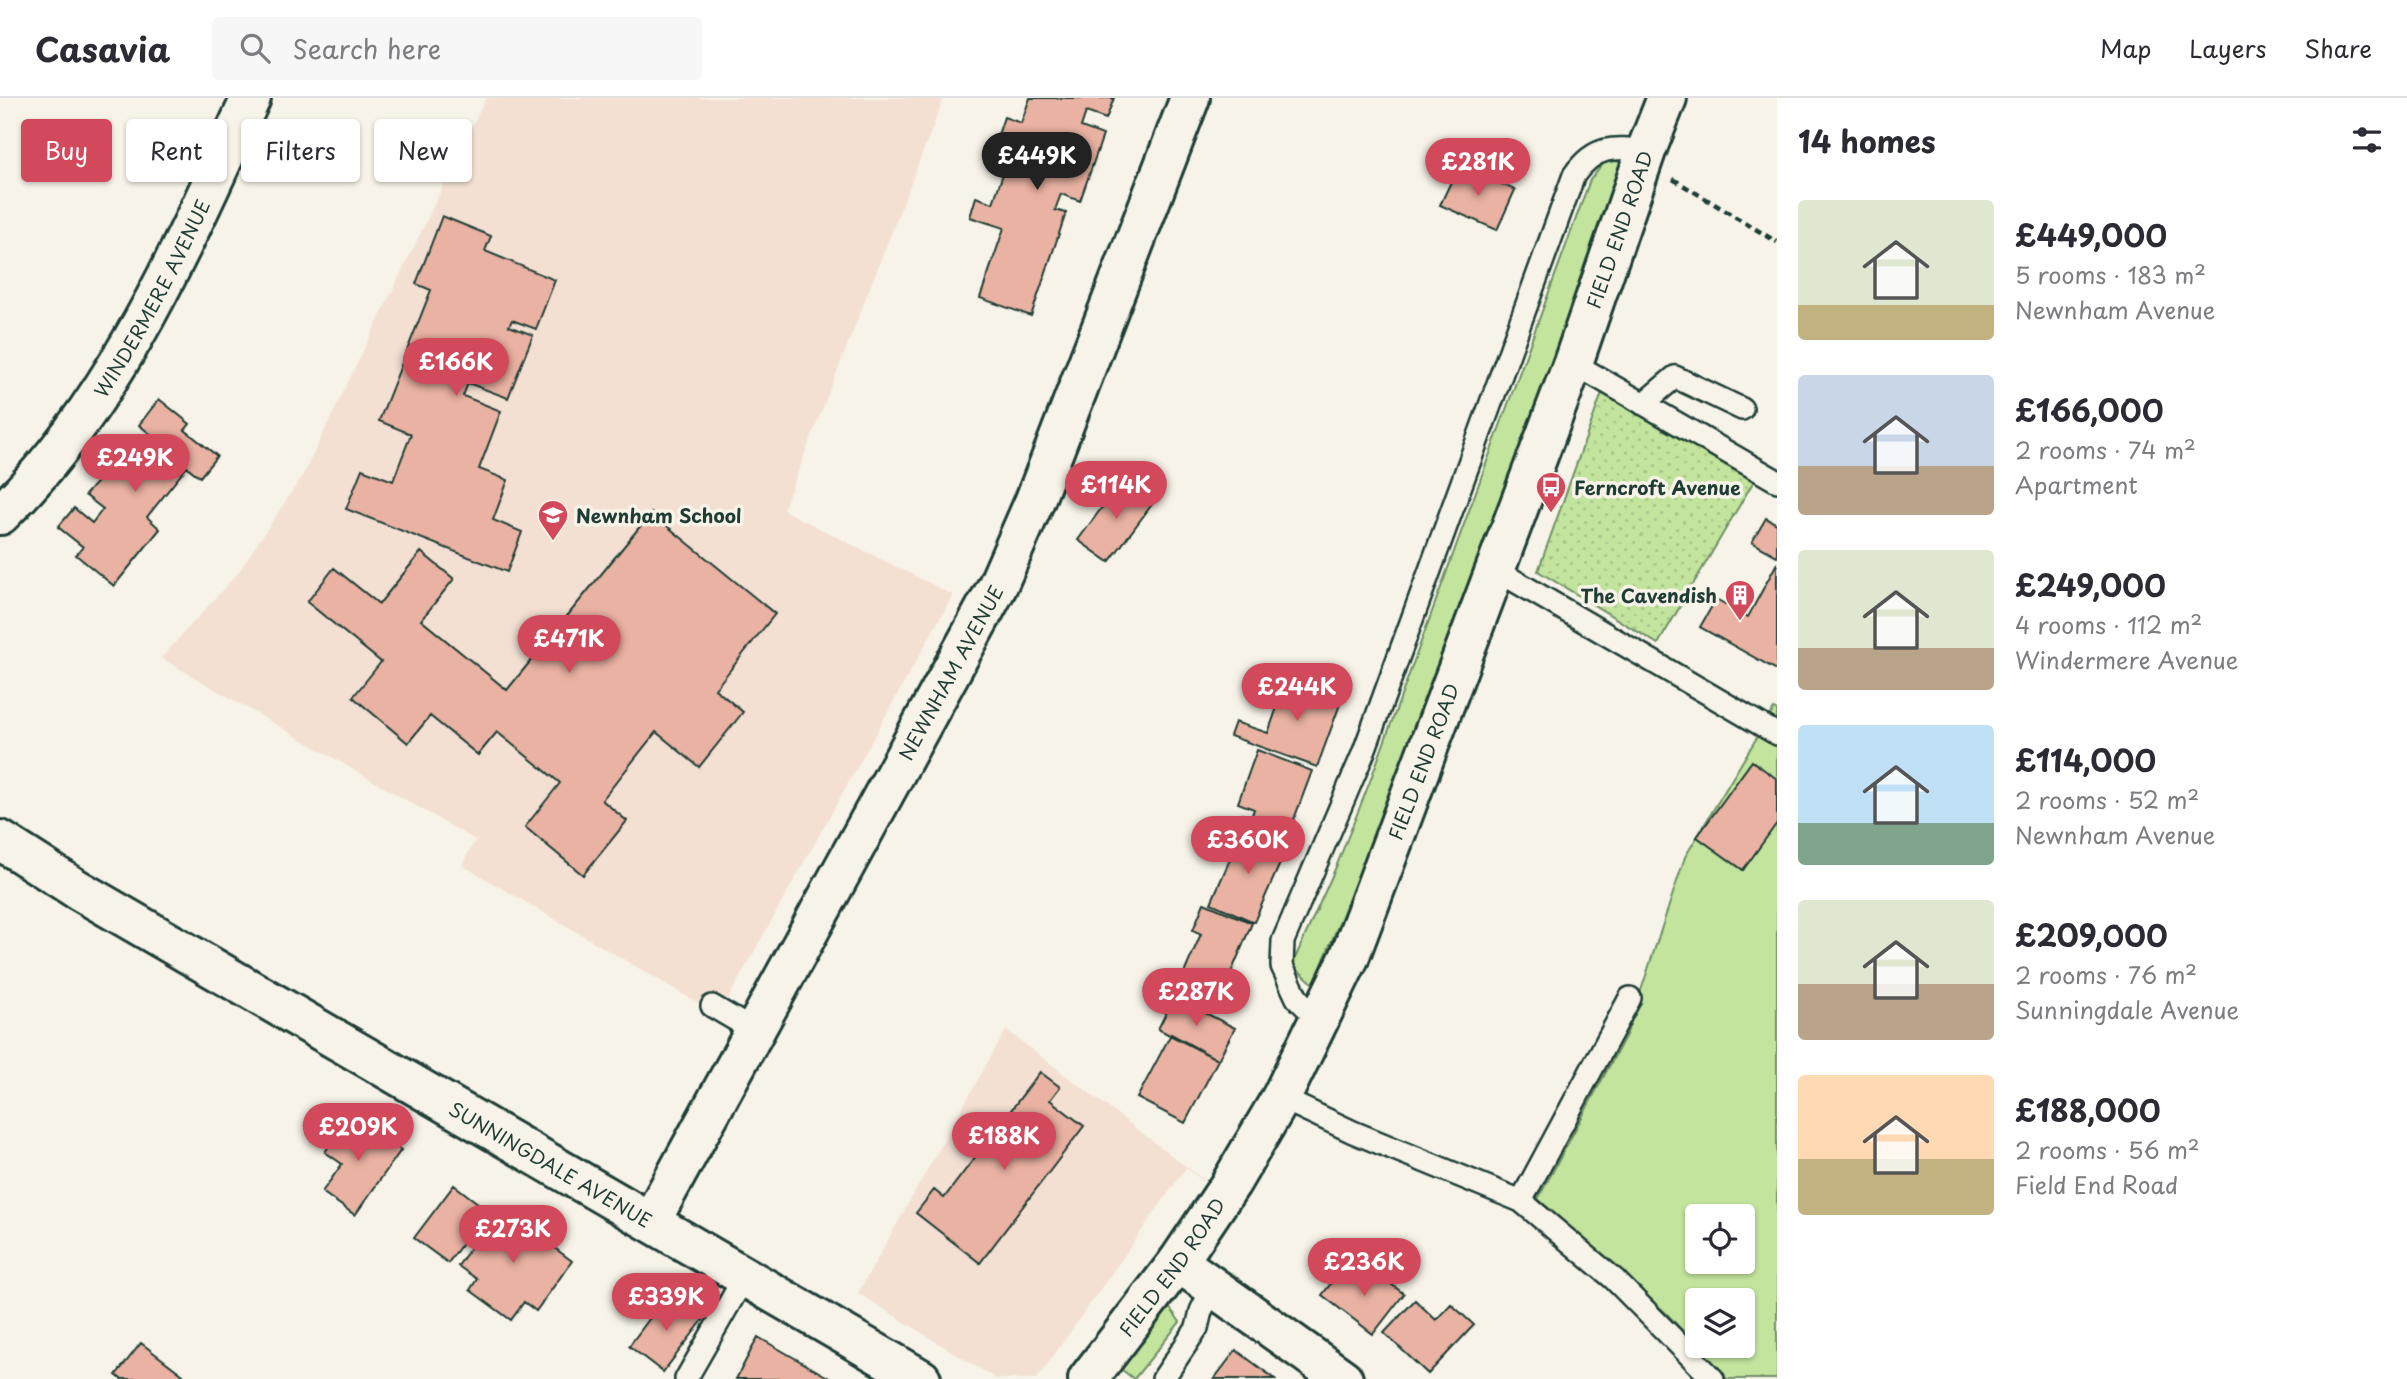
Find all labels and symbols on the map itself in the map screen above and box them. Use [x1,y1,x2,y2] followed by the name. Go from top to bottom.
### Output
[988,132,1086,192] pin: £449K
[1429,139,1527,198] pin: £281K
[1579,147,1659,312] street label: FIELD END ROAD
[87,195,216,403] street label: WINDERMERE AVENUE
[407,338,505,398] pin: £166K
[86,434,184,494] pin: £249K
[1067,462,1165,521] pin: £114K
[1534,470,1568,514] bus stop icon: Ferncroft Avenue
[1574,473,1741,501] place label: Ferncroft Avenue
[536,498,570,542] school or university icon: Newnham School
[576,501,741,529] place label: Newnham School
[1723,578,1757,622] building icon: The Cavendish
[891,580,1009,765] street label: NEWNHAM AVENUE
[1580,581,1717,609] place label: The Cavendish
[520,616,618,675] pin: £471K
[1248,664,1346,723] pin: £244K
[1381,679,1465,844] street label: FIELD END ROAD
[1199,816,1297,876] pin: £360K
[1147,968,1245,1028] pin: £287K
[444,1094,657,1234] street label: SUNNINGDALE AVENUE
[309,1104,407,1163] pin: £209K
[955,1112,1053,1172] pin: £188K
[1112,1192,1231,1342] street label: FIELD END ROAD
[464,1206,562,1265] pin: £273K
[1315,1238,1413,1298] pin: £236K
[617,1274,715,1333] pin: £339K

